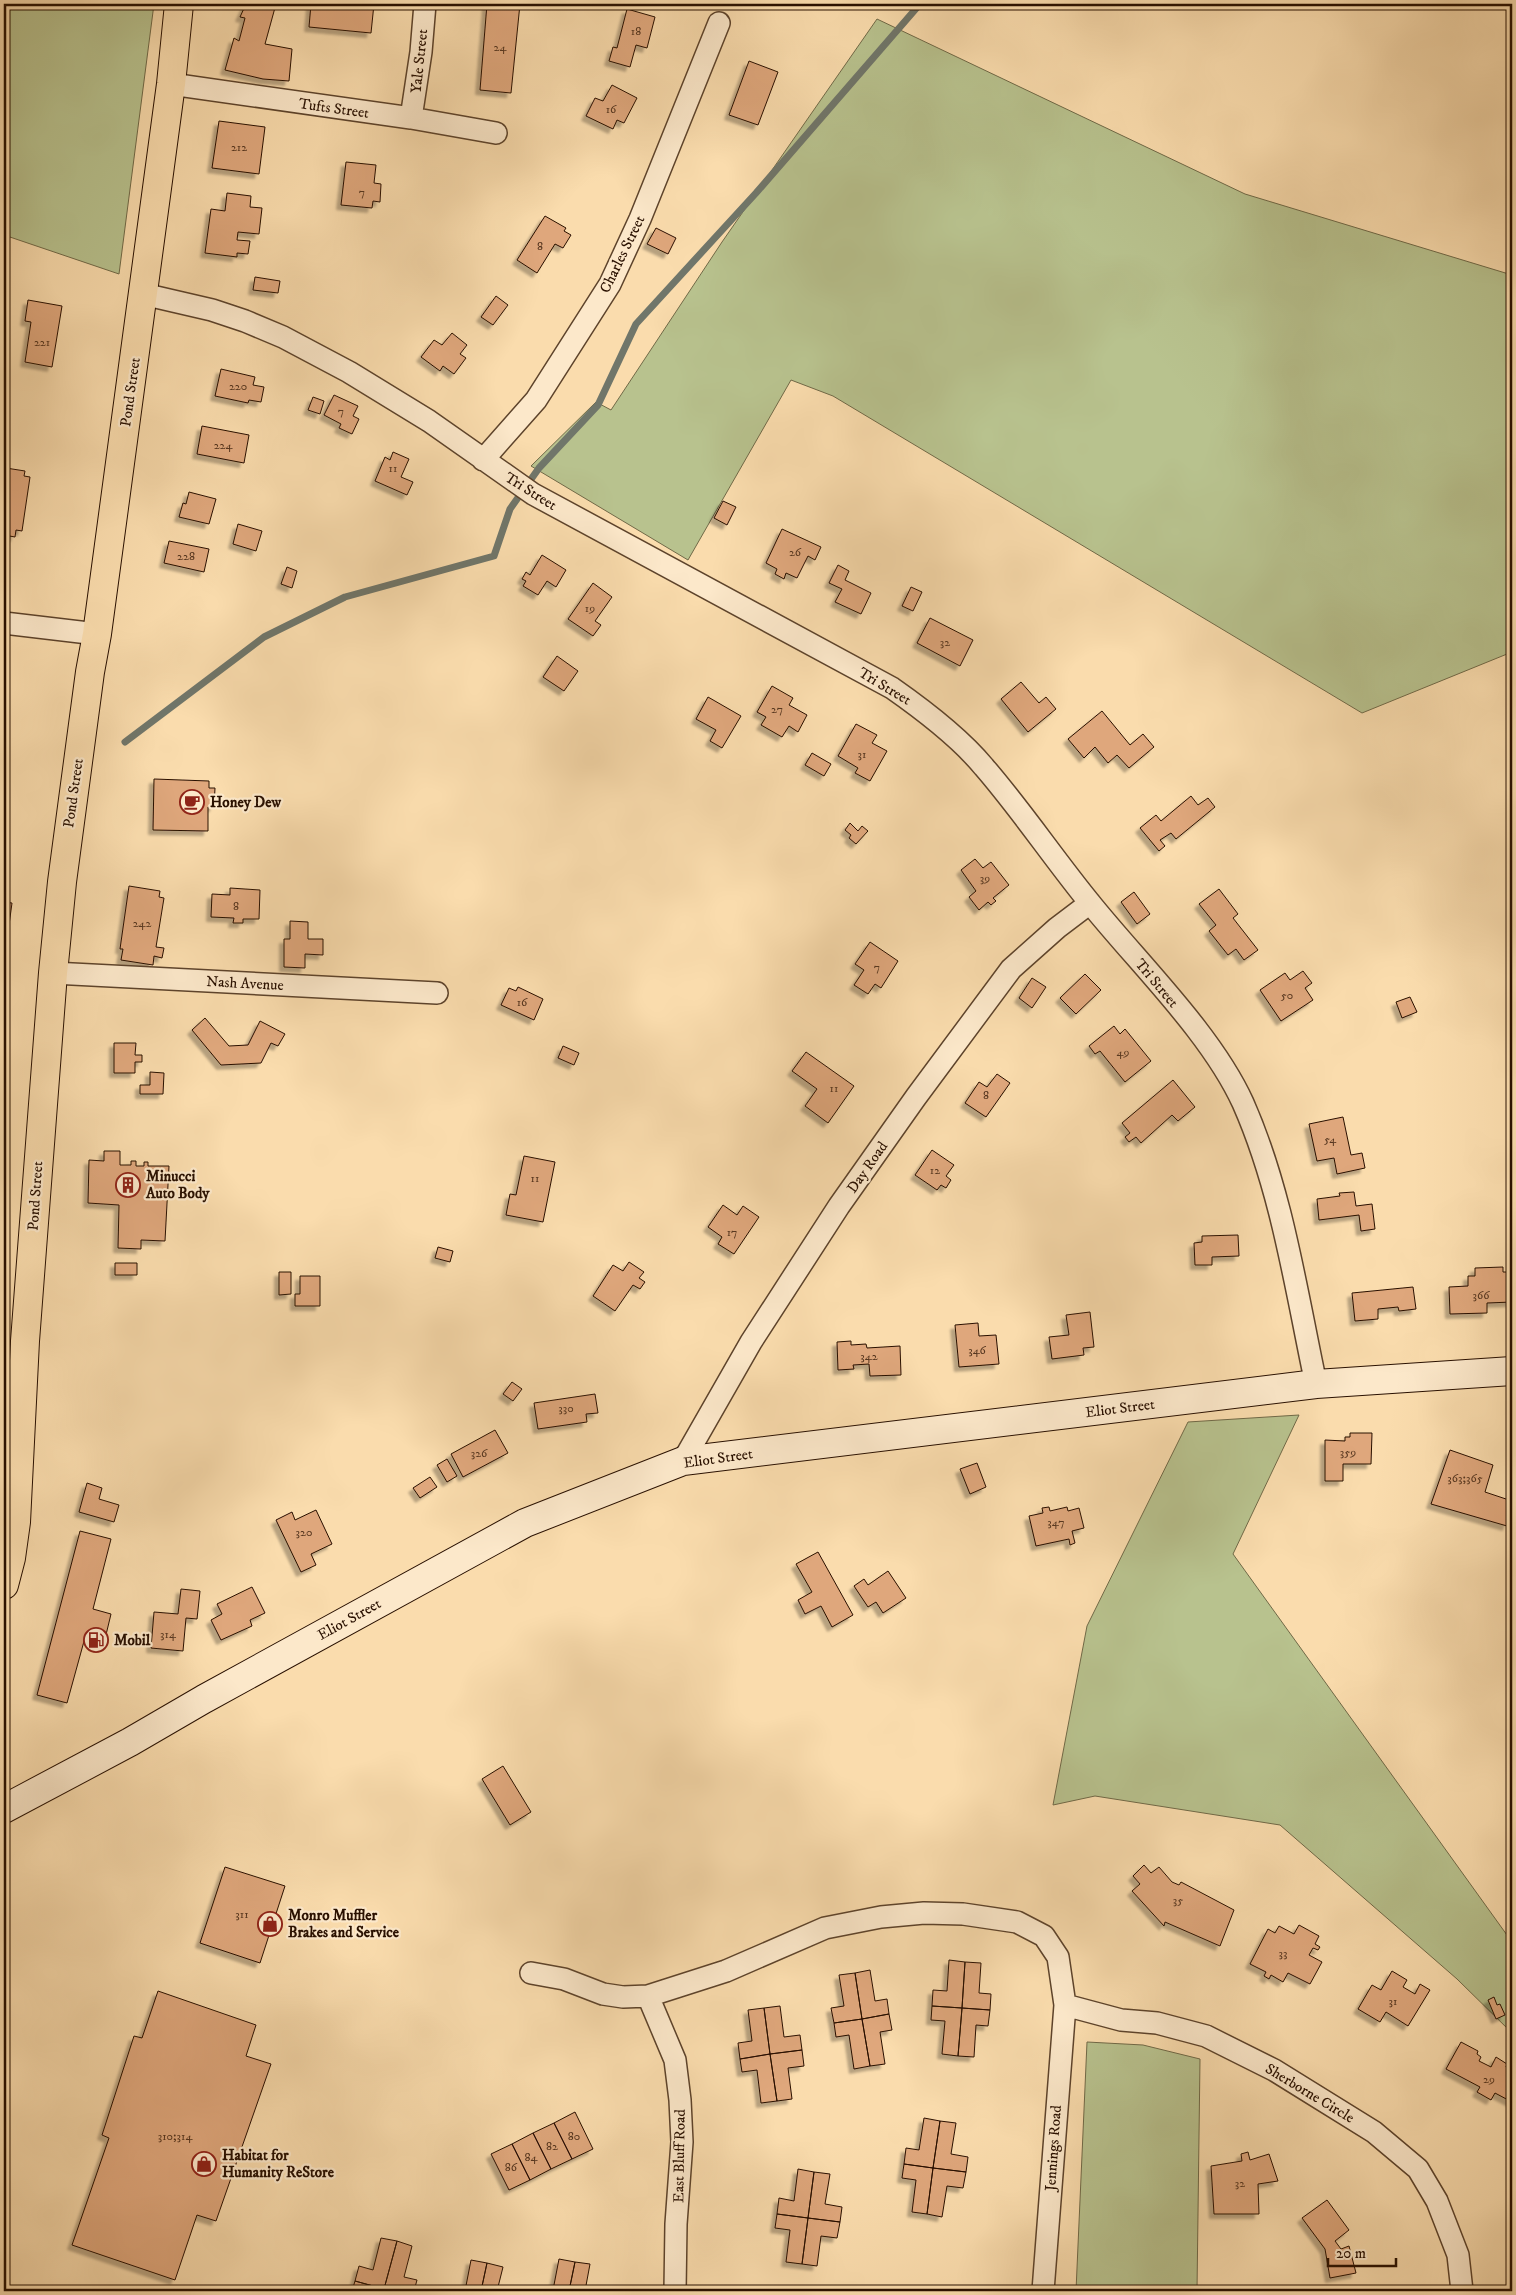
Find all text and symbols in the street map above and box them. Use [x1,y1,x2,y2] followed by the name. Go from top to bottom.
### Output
[631,24,641,39] house number: 18
[407,28,432,94] street label: Yale Street
[494,40,507,55] house number: 24
[298,94,370,123] street label: Tufts Street
[606,102,617,117] house number: 16
[231,140,247,155] house number: 212
[359,185,365,200] house number: 7
[595,212,650,296] street label: Charles Street
[537,239,543,254] house number: 8
[34,335,50,350] house number: 221
[116,356,145,428] street label: Pond Street
[229,379,247,394] house number: 220
[338,404,344,419] house number: 7
[214,438,233,453] house number: 224
[389,461,397,476] house number: 11
[501,468,561,515] street label: Tri Street
[789,545,802,560] house number: 26
[177,549,195,564] house number: 228
[585,601,595,616] house number: 19
[940,635,950,650] house number: 32
[855,663,915,710] street label: Tri Street
[771,702,783,717] house number: 27
[858,747,866,762] house number: 31
[59,757,88,829] street label: Pond Street
[179,789,205,815] cafe icon: Honey Dew
[210,793,281,812] place label: Honey Dew
[980,871,990,886] house number: 39
[233,899,239,914] house number: 8
[133,916,151,931] house number: 242
[1131,955,1183,1012] street label: Tri Street
[874,960,880,975] house number: 7
[206,972,284,995] street label: Nash Avenue
[1281,988,1293,1003] house number: 50
[517,995,528,1010] house number: 16
[1117,1045,1129,1060] house number: 49
[830,1081,838,1096] house number: 11
[983,1088,989,1103] house number: 8
[1324,1132,1337,1147] house number: 54
[843,1137,892,1197] street label: Day Road
[24,1160,47,1231] street label: Pond Street
[930,1163,940,1178] house number: 12
[145,1167,210,1203] place label: Minucci Auto Body
[531,1171,539,1186] house number: 11
[115,1172,141,1198] building icon: Minucci Auto Body
[727,1225,737,1240] house number: 17
[1473,1288,1490,1303] house number: 366
[968,1343,987,1358] house number: 346
[860,1349,878,1364] house number: 342
[1084,1395,1156,1422] street label: Eliot Street
[558,1401,574,1416] house number: 330
[682,1444,754,1473] street label: Eliot Street
[1340,1445,1356,1460] house number: 359
[471,1446,488,1461] house number: 326
[1447,1471,1483,1486] house number: 363;365
[1047,1515,1065,1530] house number: 347
[296,1525,312,1540] house number: 320
[314,1594,385,1645] street label: Eliot Street
[83,1627,109,1653] fuel station icon: Mobil
[160,1627,177,1642] house number: 314
[114,1631,151,1650] place label: Mobil
[1173,1893,1183,1908] house number: 35
[288,1906,400,1942] place label: Monro Muffler Brakes and Service
[235,1907,249,1922] house number: 311
[257,1911,283,1937] shop icon: Monro Muffler Brakes and Service
[1279,1946,1287,1961] house number: 33
[1389,1994,1397,2009] house number: 31
[1262,2059,1358,2128] street label: Sherborne Circle
[1483,2072,1495,2087] house number: 29
[1041,2104,1066,2194] street label: Jennings Road
[669,2108,690,2203] street label: East Bluff Road
[158,2129,193,2144] house number: 310;314
[568,2129,580,2144] house number: 80
[546,2139,558,2154] house number: 82
[222,2146,335,2182] place label: Habitat for Humanity ReStore
[525,2150,539,2165] house number: 84
[191,2151,217,2177] shop icon: Habitat for Humanity ReStore
[505,2160,518,2175] house number: 86
[1235,2176,1245,2191] house number: 32
[1328,2235,1396,2267] scale bar
[1336,2244,1366,2263] text: 20 m

